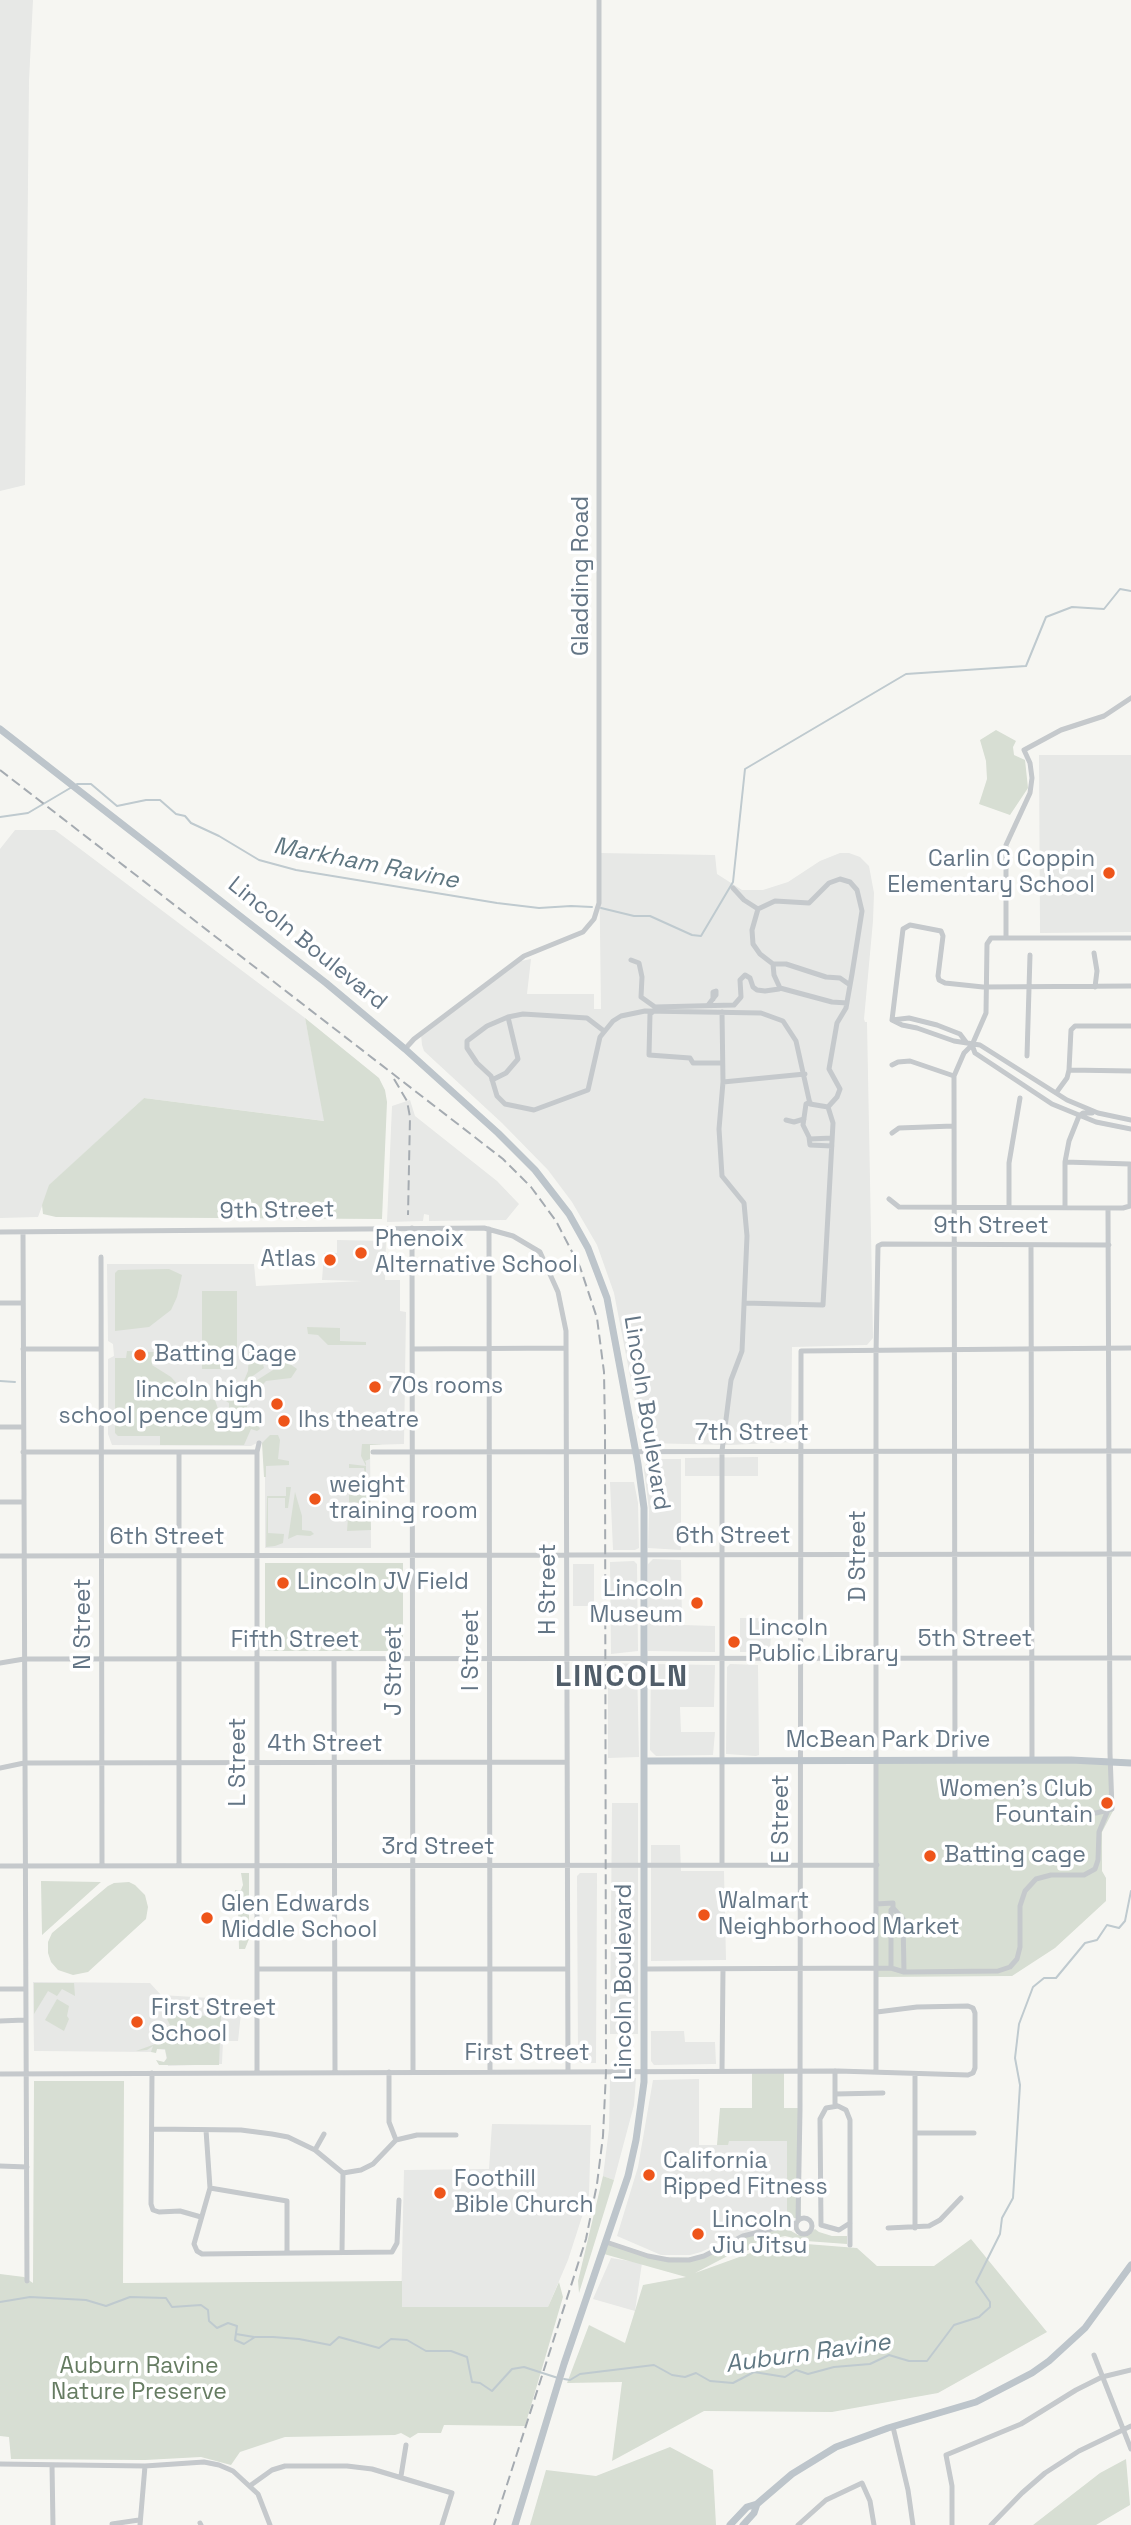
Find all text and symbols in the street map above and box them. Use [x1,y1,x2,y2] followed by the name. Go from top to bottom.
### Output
[568,496,596,656] street label: Gladding Road
[271,832,461,896] water label: Markham Ravine
[887,846,1095,900] place label: Carlin C Coppin Elementary School
[1101,865,1117,881] marker: Carlin C Coppin Elementary School
[222,871,392,1017] street label: Lincoln Boulevard
[219,1196,335,1226] street label: 9th Street
[934,1213,1048,1241] street label: 9th Street
[375,1226,578,1280] place label: Phenoix Alternative School
[353,1245,369,1261] marker: Phenoix Alternative School
[260,1246,316,1274] place label: Atlas
[322,1252,338,1268] marker: Atlas
[617,1314,675,1512] street label: Lincoln Boulevard
[154,1341,297,1369] place label: Batting Cage
[132,1347,148,1363] marker: Batting Cage
[389,1373,503,1401] place label: 70s rooms
[59,1377,263,1431] place label: lincoln high school pence gym
[367,1379,383,1395] marker: 70s rooms
[269,1396,285,1412] marker: lincoln high school pence gym
[298,1407,419,1435] place label: lhs theatre
[276,1413,292,1429] marker: lhs theatre
[695,1420,809,1448] street label: 7th Street
[329,1472,478,1526] place label: weight training room
[307,1491,323,1507] marker: weight training room
[845,1510,873,1602] street label: D Street
[676,1523,790,1551] street label: 6th Street
[110,1524,224,1552] street label: 6th Street
[535,1543,563,1635] street label: H Street
[297,1569,469,1597] place label: Lincoln JV Field
[275,1575,291,1591] marker: Lincoln JV Field
[589,1576,683,1630] place label: Lincoln Museum
[70,1578,98,1670] street label: N Street
[689,1595,705,1611] marker: Lincoln Museum
[458,1609,486,1691] street label: I Street
[748,1615,899,1669] place label: Lincoln Public Library
[381,1626,409,1716] street label: J Street
[918,1626,1032,1654] street label: 5th Street
[231,1627,359,1655] street label: Fifth Street
[726,1634,742,1650] marker: Lincoln Public Library
[556,1660,688,1696] district label: LINCOLN
[225,1718,253,1806] street label: L Street
[786,1727,990,1755] street label: McBean Park Drive
[267,1731,383,1759] street label: 4th Street
[768,1774,796,1864] street label: E Street
[939,1776,1093,1830] place label: Women's Club Fountain
[1099,1795,1115,1811] marker: Women's Club Fountain
[381,1834,495,1862] street label: 3rd Street
[944,1842,1086,1870] place label: Batting cage
[922,1848,938,1864] marker: Batting cage
[611,1884,639,2080] street label: Lincoln Boulevard
[718,1888,960,1942] place label: Walmart Neighborhood Market
[221,1891,377,1945] place label: Glen Edwards Middle School
[696,1907,712,1923] marker: Walmart Neighborhood Market
[199,1910,215,1926] marker: Glen Edwards Middle School
[151,1995,276,2049] place label: First Street School
[129,2014,145,2030] marker: First Street School
[464,2040,590,2068] street label: First Street
[663,2148,828,2202] place label: California Ripped Fitness
[454,2166,594,2220] place label: Foothill Bible Church
[641,2167,657,2183] marker: California Ripped Fitness
[432,2185,448,2201] marker: Foothill Bible Church
[712,2207,807,2261] place label: Lincoln Jiu Jitsu
[690,2226,706,2242] marker: Lincoln Jiu Jitsu
[724,2328,892,2380] water label: Auburn Ravine
[51,2353,227,2407] park label: Auburn Ravine Nature Preserve

